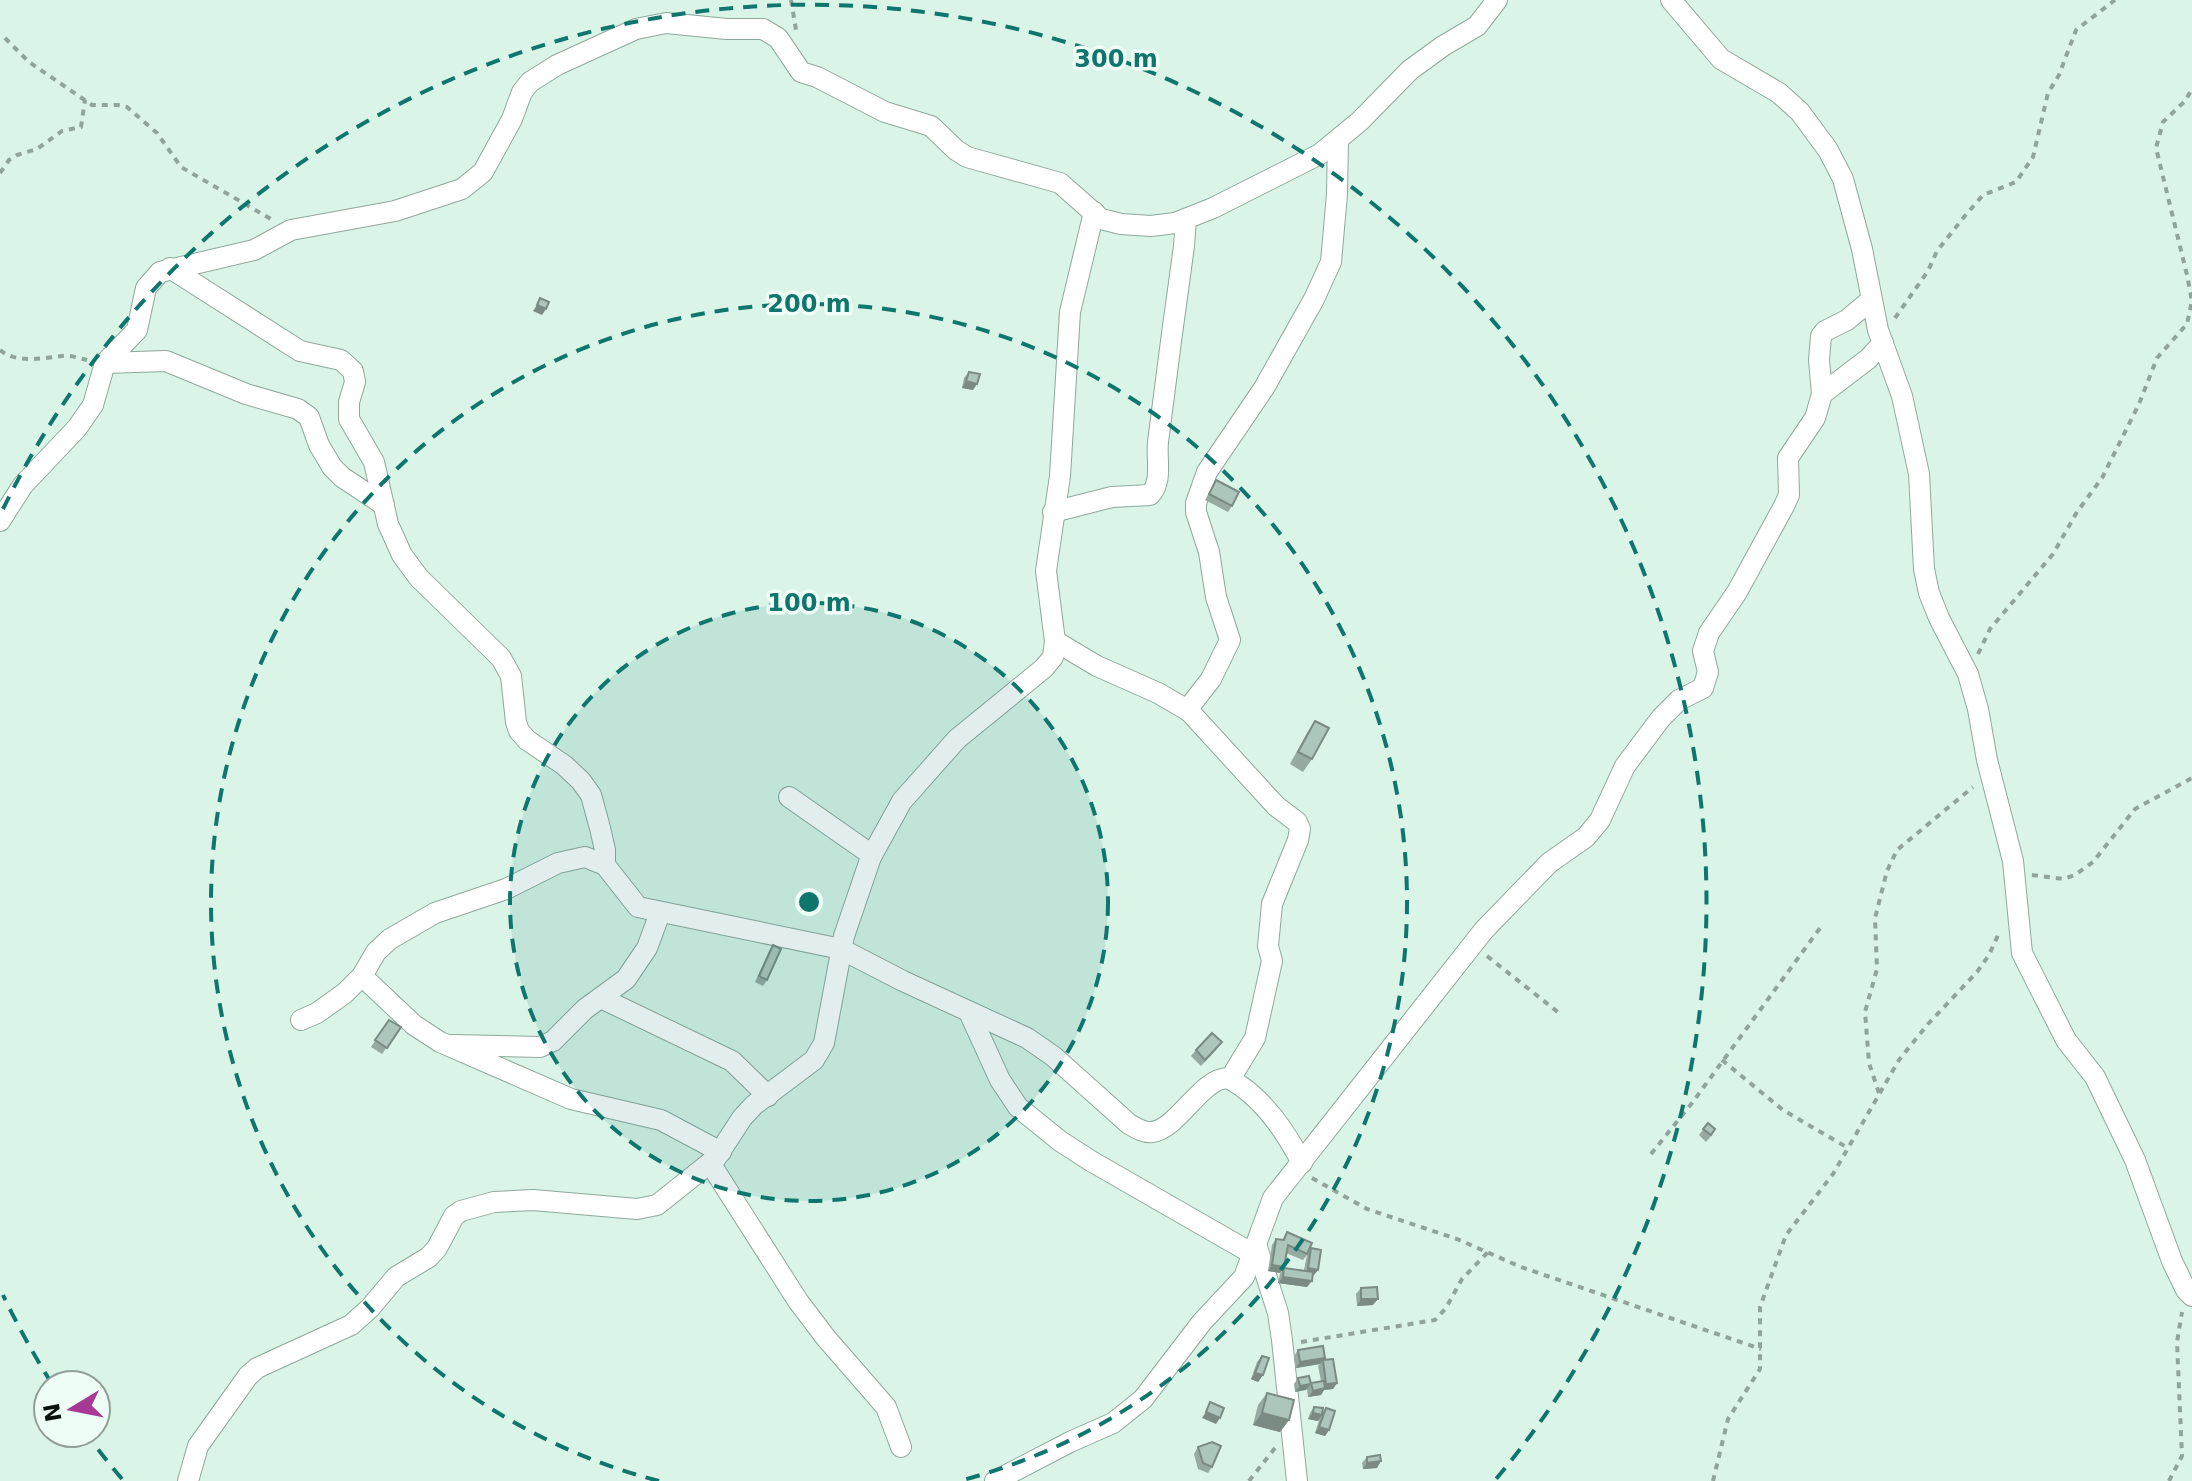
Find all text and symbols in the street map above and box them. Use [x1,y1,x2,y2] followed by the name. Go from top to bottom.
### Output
[1074,45,1158,73] text: 300 m
[767,290,851,318] text: 200 m
[767,589,851,617] text: 100 m
[795,888,823,916] centre of rings
[32,1369,112,1449] north arrow
[39,1401,67,1424] text: N

